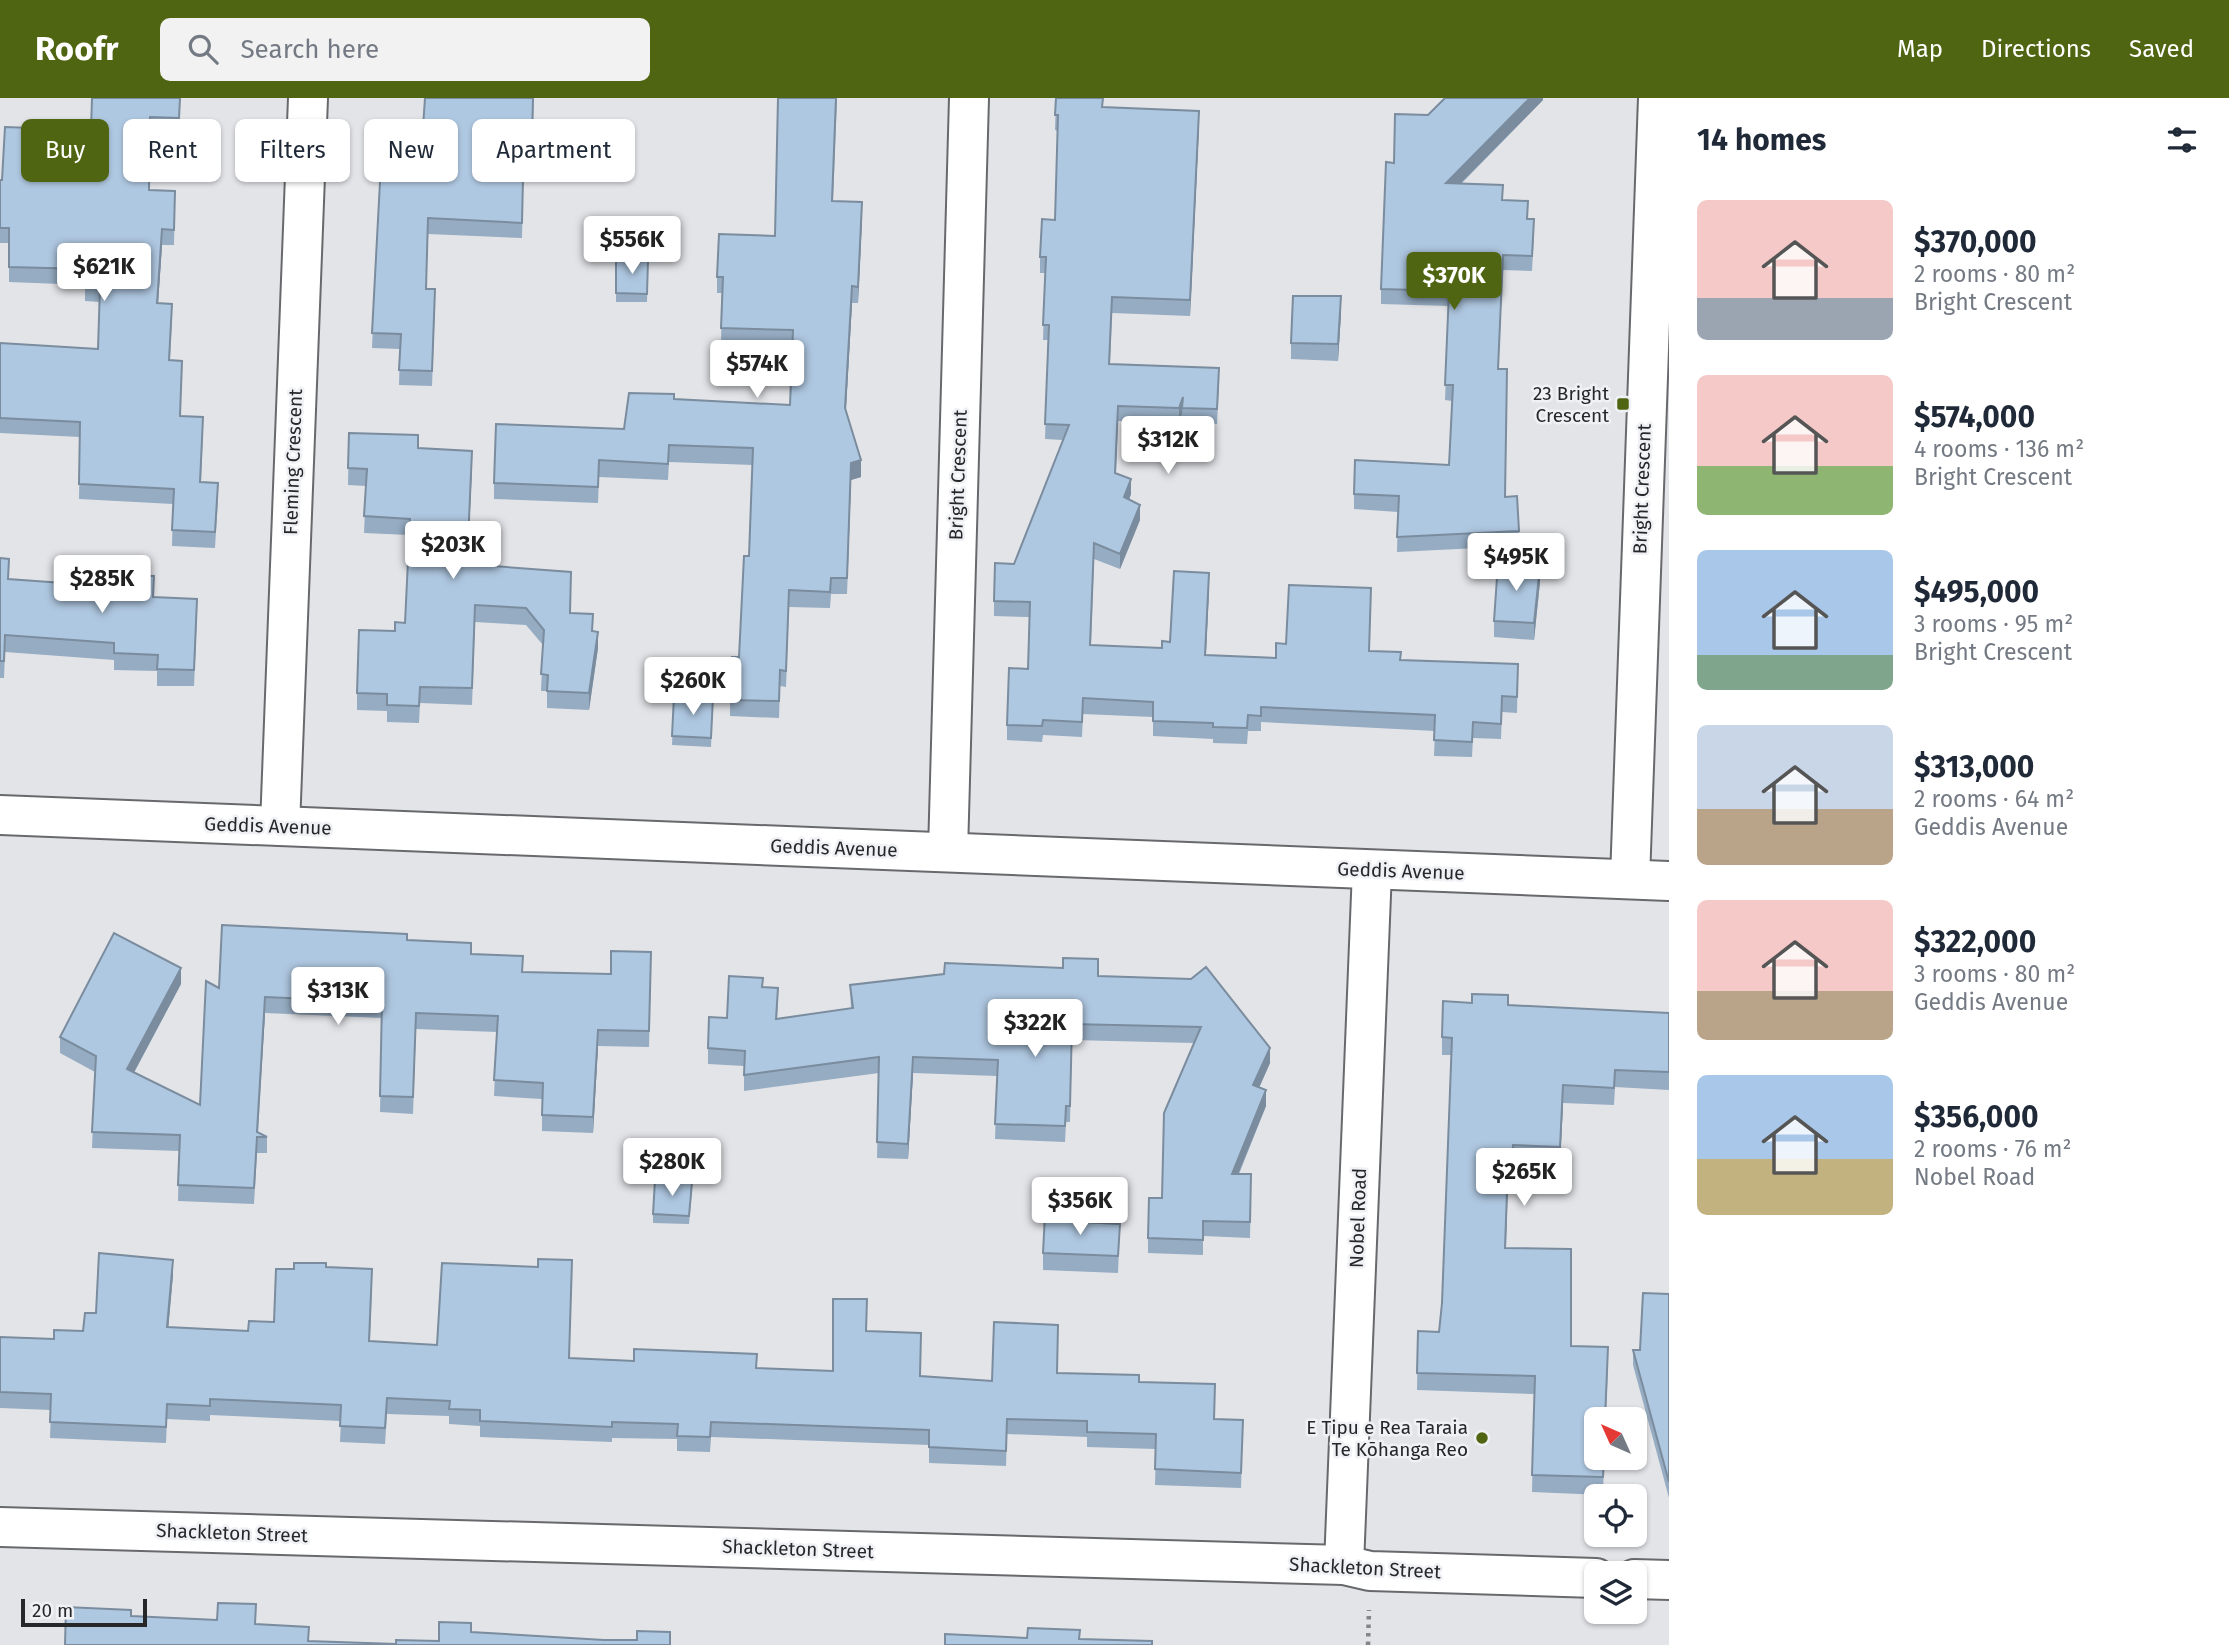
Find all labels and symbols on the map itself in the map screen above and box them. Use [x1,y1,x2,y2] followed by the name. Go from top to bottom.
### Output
[583,216,681,276] pin: $556K
[55,244,153,303] pin: $621K
[1405,252,1503,312] pin: $370K
[708,341,806,400] pin: $574K
[1533,382,1609,427] place label: 23 Bright Crescent
[279,388,307,535] street label: Fleming Crescent
[1615,396,1631,412] marker: 23 Bright Crescent
[944,409,972,541] street label: Bright Crescent
[1119,416,1217,476] pin: $312K
[1628,423,1656,555] street label: Bright Crescent
[404,522,502,581] pin: $203K
[1467,533,1565,593] pin: $495K
[53,556,151,615] pin: $285K
[644,658,742,717] pin: $260K
[204,812,332,840] street label: Geddis Avenue
[770,834,898,862] street label: Geddis Avenue
[1337,857,1465,885] street label: Geddis Avenue
[289,968,387,1027] pin: $313K
[986,1000,1084,1059] pin: $322K
[623,1138,721,1198] pin: $280K
[1475,1148,1573,1208] pin: $265K
[1345,1168,1371,1268] street label: Nobel Road
[1031,1178,1129,1237] pin: $356K
[1584,1407,1647,1470] north arrow
[1306,1416,1468,1461] place label: E Tipu e Rea Taraia Te Kōhanga Reo
[1474,1430,1490,1446] marker: E Tipu e Rea Taraia Te Kōhanga Reo
[156,1519,308,1547] street label: Shackleton Street
[722,1535,874,1563] street label: Shackleton Street
[1289,1553,1442,1583] street label: Shackleton Street
[21,1596,147,1628] scale bar

